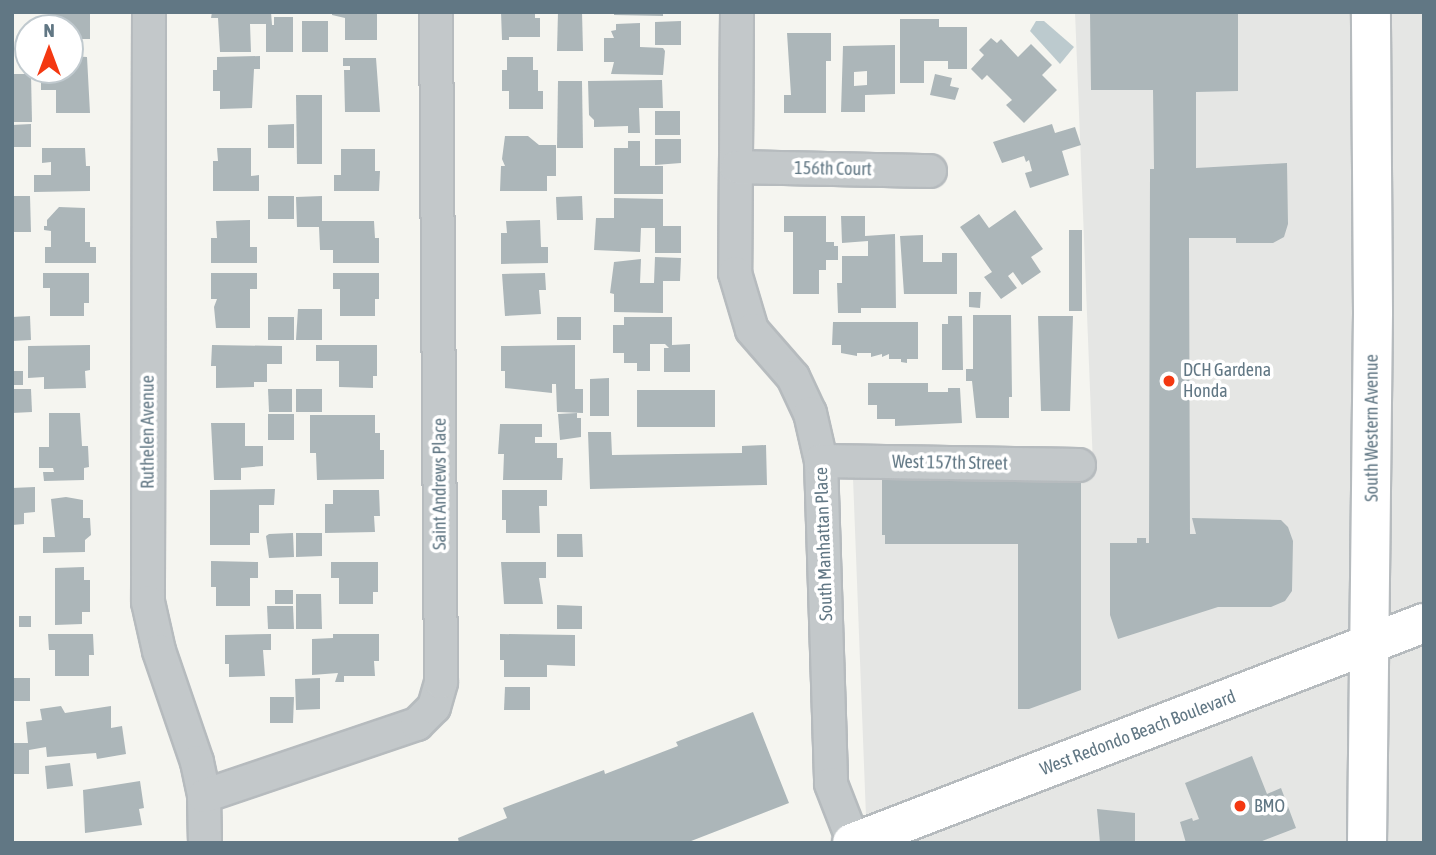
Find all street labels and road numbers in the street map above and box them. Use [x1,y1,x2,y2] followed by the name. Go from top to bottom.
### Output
[794,158,872,180] street label: 156th Court
[1361,354,1383,502] street label: South Western Avenue
[137,375,159,489] street label: Ruthelen Avenue
[429,418,451,550] street label: Saint Andrews Place
[892,451,1008,475] street label: West 157th Street
[811,467,837,621] street label: South Manhattan Place
[1037,686,1239,780] street label: West Redondo Beach Boulevard

